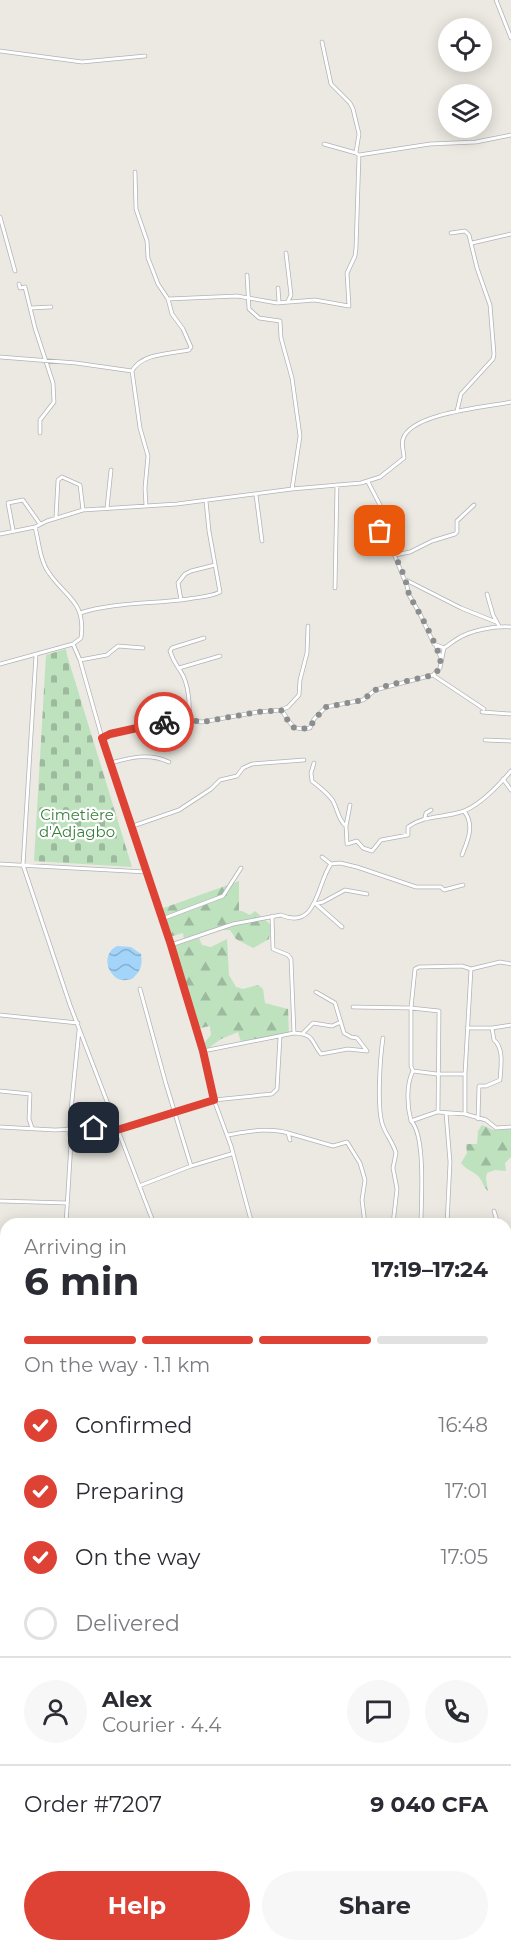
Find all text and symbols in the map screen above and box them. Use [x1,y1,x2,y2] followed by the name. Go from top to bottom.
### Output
[438,18,492,138] map controls
[438,18,492,72] button: locate
[438,84,492,138] button: layers
[354,505,405,556] pin
[363,514,396,547] icon: bag
[134,692,194,752] courier
[148,706,181,739] icon: bike
[39,805,115,841] park label: Cimetière d'Adjagbo
[68,1102,119,1153] pin
[77,1111,110,1144] icon: home
[24,1235,127,1259] text: Arriving in
[372,1256,488,1283] text: 17:19–17:24
[24,1257,139,1305] text: 6 min
[24,1353,210,1377] text: On the way · 1.1 km
[24,1409,57,1442] icon: check
[75,1412,192,1439] text: Confirmed
[438,1413,488,1437] text: 16:48
[24,1475,57,1508] icon: check
[75,1478,184,1505] text: Preparing
[445,1479,488,1503] text: 17:01
[24,1541,57,1574] icon: check
[75,1544,200,1571] text: On the way
[441,1545,488,1569] text: 17:05
[75,1610,180,1637] text: Delivered
[24,1680,87,1743] button: person
[347,1680,410,1743] button: chat
[425,1680,488,1743] button: phone
[102,1686,152,1713] text: Alex
[102,1713,221,1737] text: Courier · 4.4
[24,1791,162,1818] text: Order #7207
[370,1791,488,1818] text: 9 040 CFA
[24,1871,250,1940] button: Help
[262,1871,488,1940] button: Share

